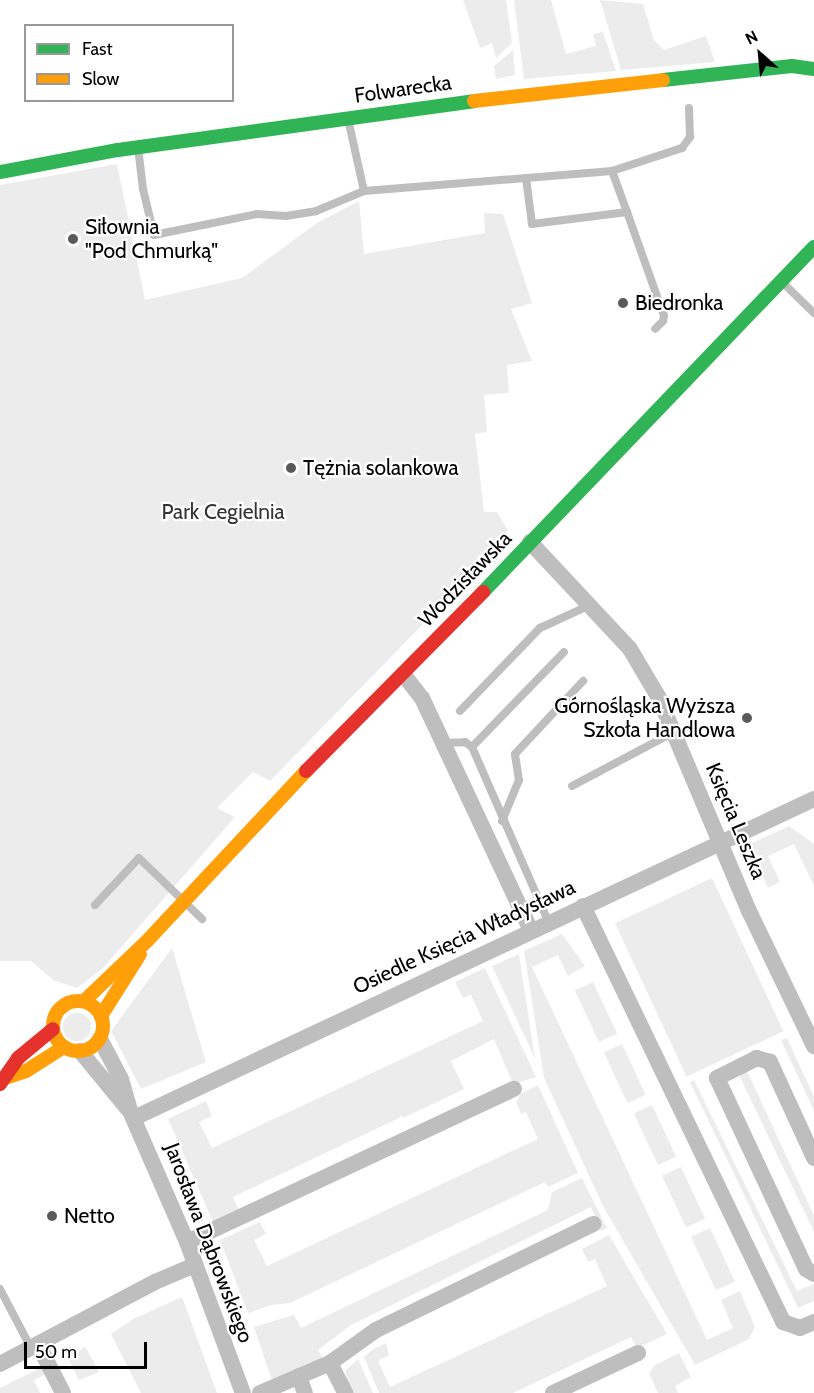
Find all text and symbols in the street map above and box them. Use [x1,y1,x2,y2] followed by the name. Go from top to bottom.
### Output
[24,24,234,102] legend
[730,24,790,84] north arrow
[742,26,761,49] text: N
[82,38,113,60] text: Fast
[82,68,119,90] text: Slow
[353,70,453,108] street label: Folwarecka
[85,214,218,264] place label: Siłownia "Pod Chmurką"
[66,232,80,246] marker: Siłownia "Pod Chmurką"
[635,290,723,316] place label: Biedronka
[616,296,630,310] marker: Biedronka
[303,455,458,481] place label: Tężnia solankowa
[284,461,298,475] marker: Tężnia solankowa
[161,499,285,525] park label: Park Cegielnia
[413,526,517,632] street label: Wodzisławska
[554,693,735,743] place label: Górnośląska Wyższa Szkoła Handlowa
[740,711,754,725] marker: Górnośląska Wyższa Szkoła Handlowa
[700,759,772,883] street label: Księcia Leszka
[349,874,579,1000] street label: Osiedle Księcia Władysława
[159,1140,259,1346] street label: Jarosława Dąbrowskiego
[64,1203,115,1229] place label: Netto
[45,1209,59,1223] marker: Netto
[27,1330,150,1368] scale bar
[35,1341,77,1363] text: 50 m

